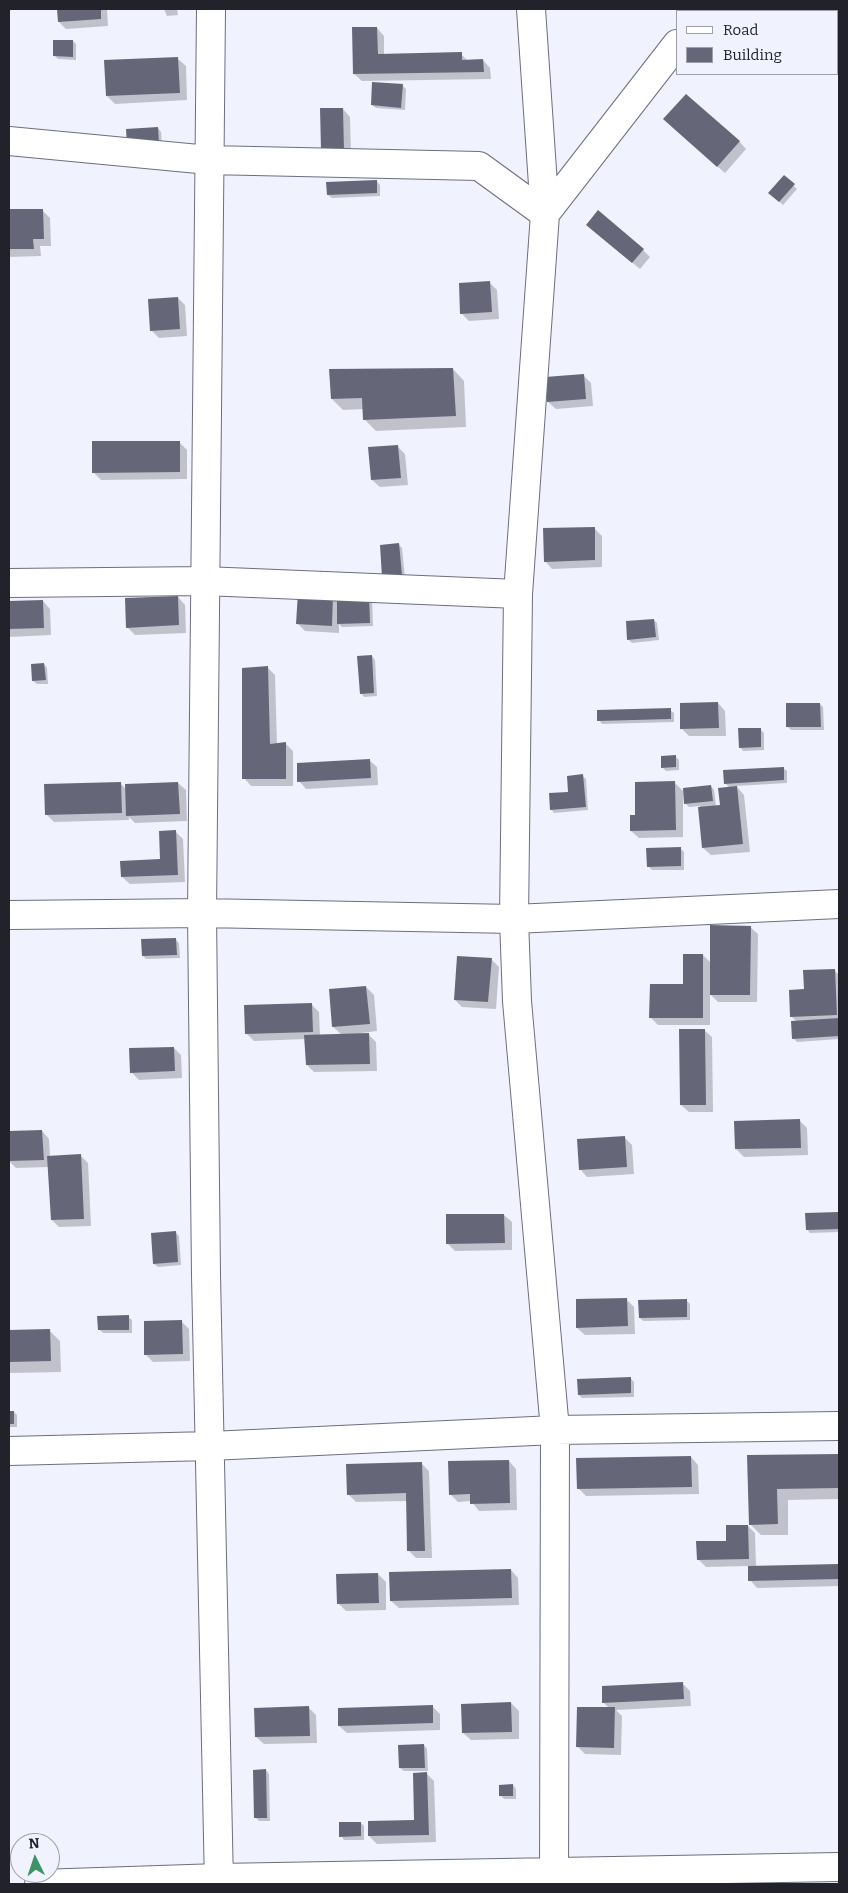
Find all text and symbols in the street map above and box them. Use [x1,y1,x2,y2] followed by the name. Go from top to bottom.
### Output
[676,10,838,75] legend
[723,21,758,39] text: Road
[723,46,782,64] text: Building
[10,1833,60,1883] north arrow
[28,1835,40,1852] text: N

